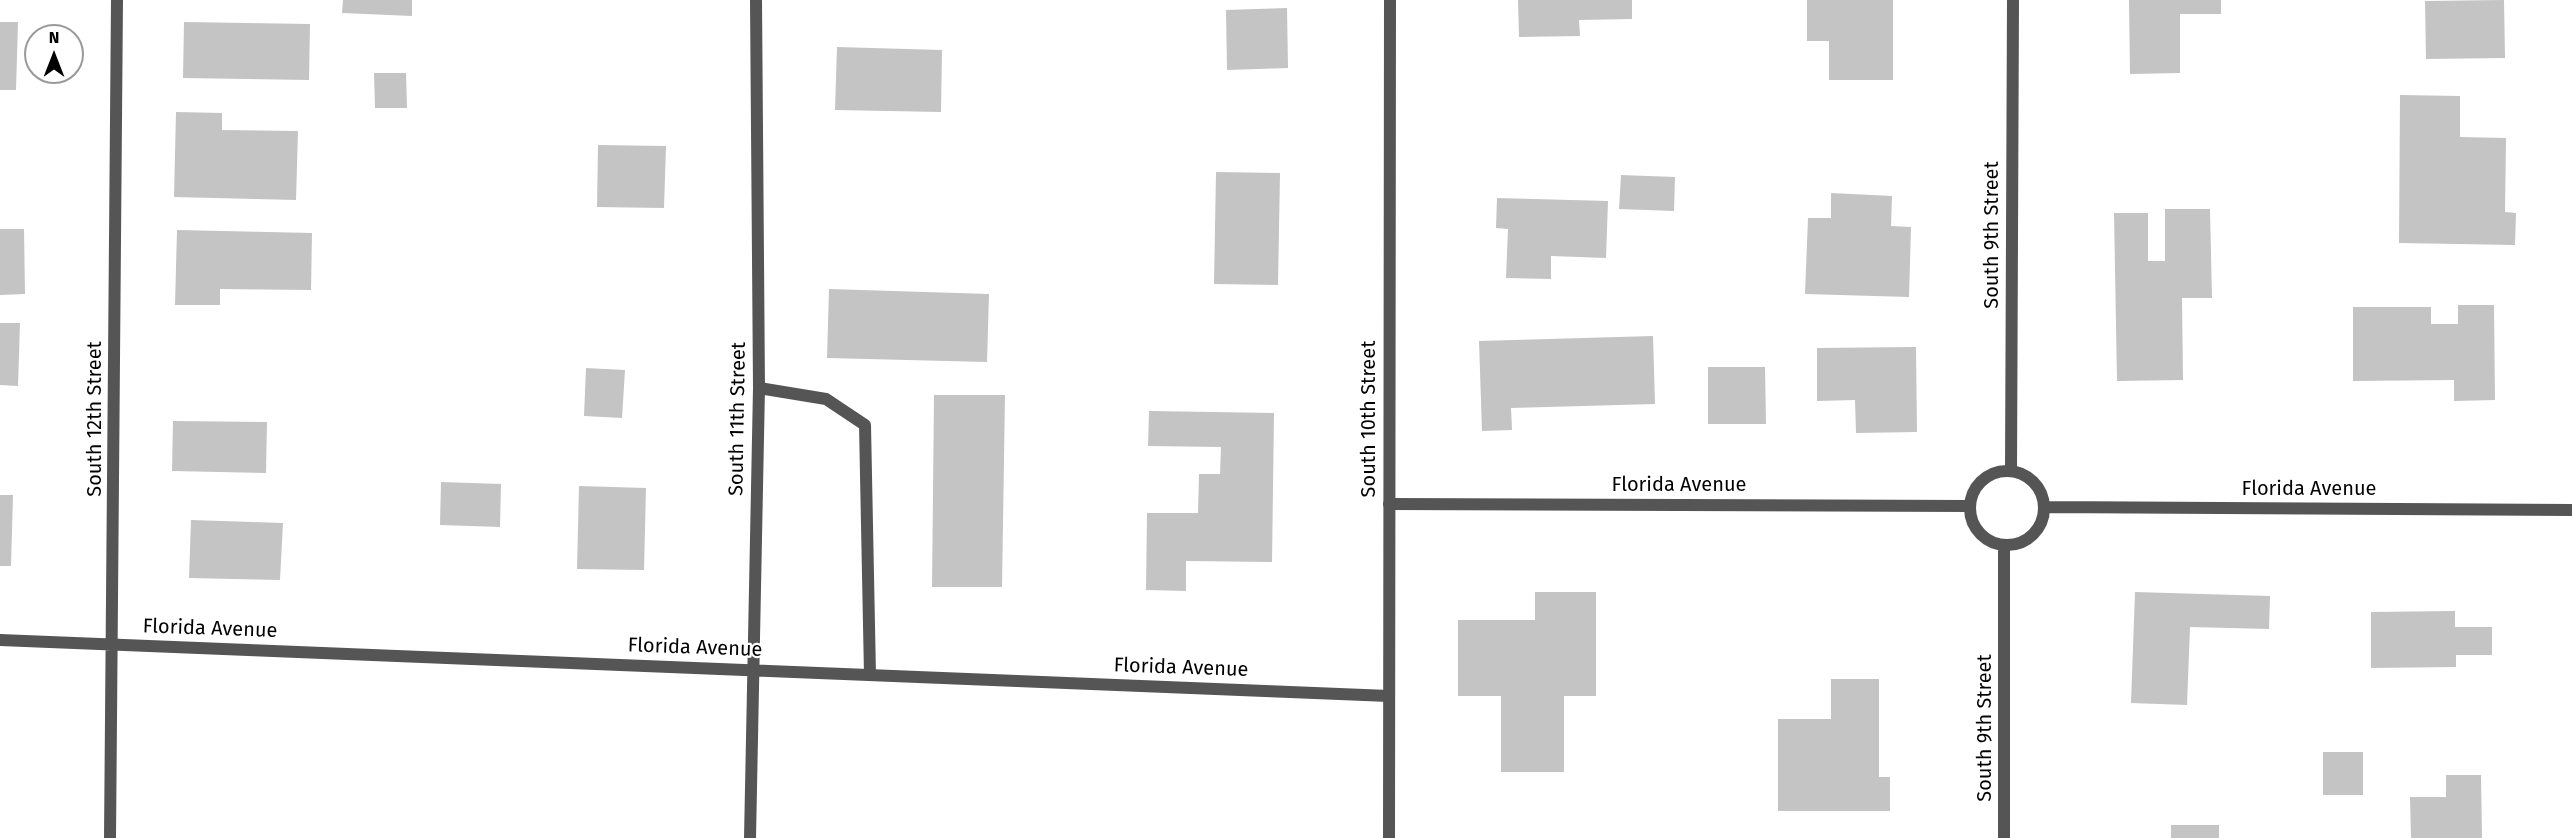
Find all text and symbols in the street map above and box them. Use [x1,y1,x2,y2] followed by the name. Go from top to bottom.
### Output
[24,24,84,84] north arrow
[49,28,59,47] text: N
[1980,161,2004,309] street label: South 9th Street
[83,341,107,497] street label: South 12th Street
[1357,341,1381,497] street label: South 10th Street
[725,342,751,496] street label: South 11th Street
[1612,473,1746,497] street label: Florida Avenue
[2242,477,2376,501] street label: Florida Avenue
[142,615,278,643] street label: Florida Avenue
[627,634,763,662] street label: Florida Avenue
[1113,654,1249,682] street label: Florida Avenue
[1973,654,1997,802] street label: South 9th Street

